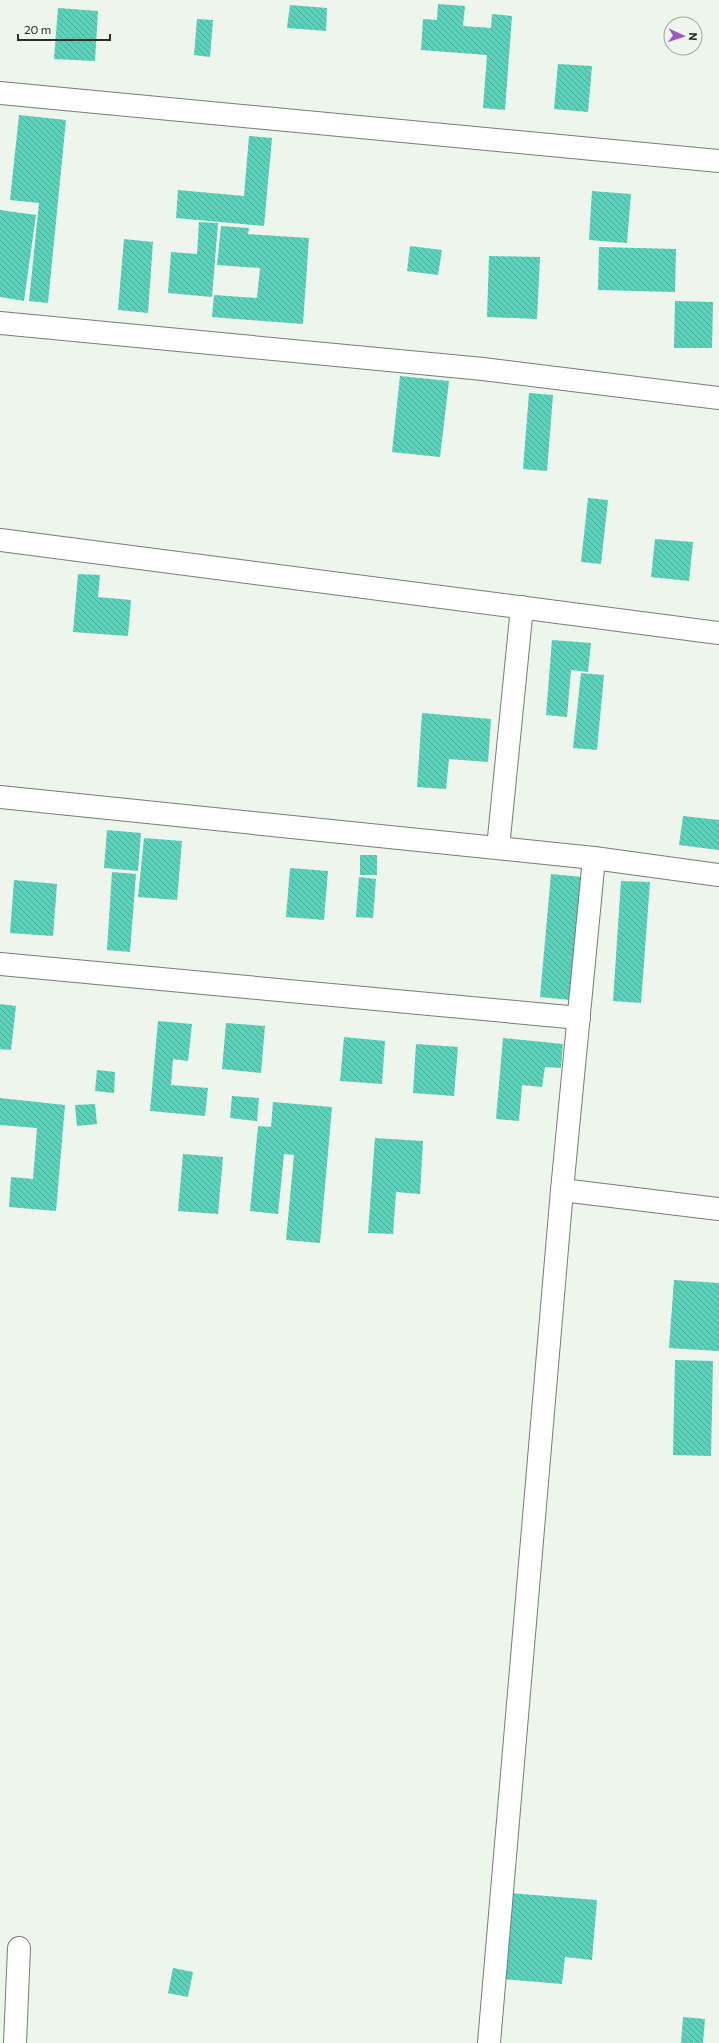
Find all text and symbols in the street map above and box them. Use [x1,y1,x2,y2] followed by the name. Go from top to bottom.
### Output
[18,16,110,42] scale bar
[663,16,703,56] north arrow
[24,22,51,36] text: 20 m
[687,32,700,41] text: N

